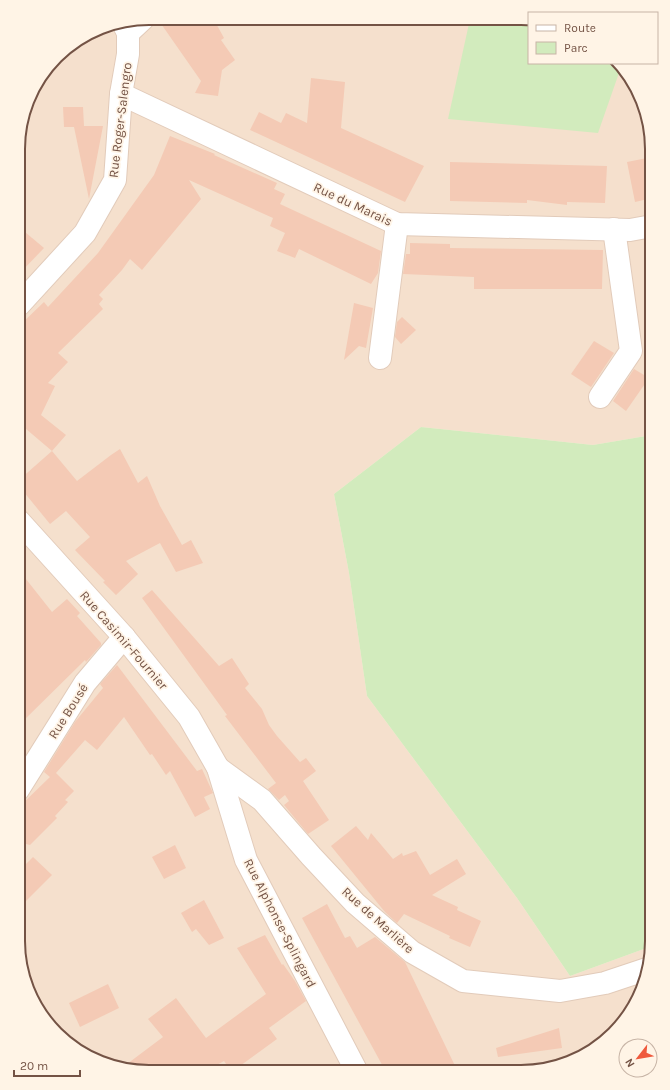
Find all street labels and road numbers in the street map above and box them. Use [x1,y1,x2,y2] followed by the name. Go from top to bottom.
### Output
[105,61,135,179] street label: Rue Roger-Salengro
[311,179,395,229] street label: Rue du Marais
[77,588,171,693] street label: Rue Casimir-Fournier
[45,680,91,741] street label: Rue Bousé
[241,856,319,990] street label: Rue Alphonse-Splingard
[339,884,417,956] street label: Rue de Marlière

